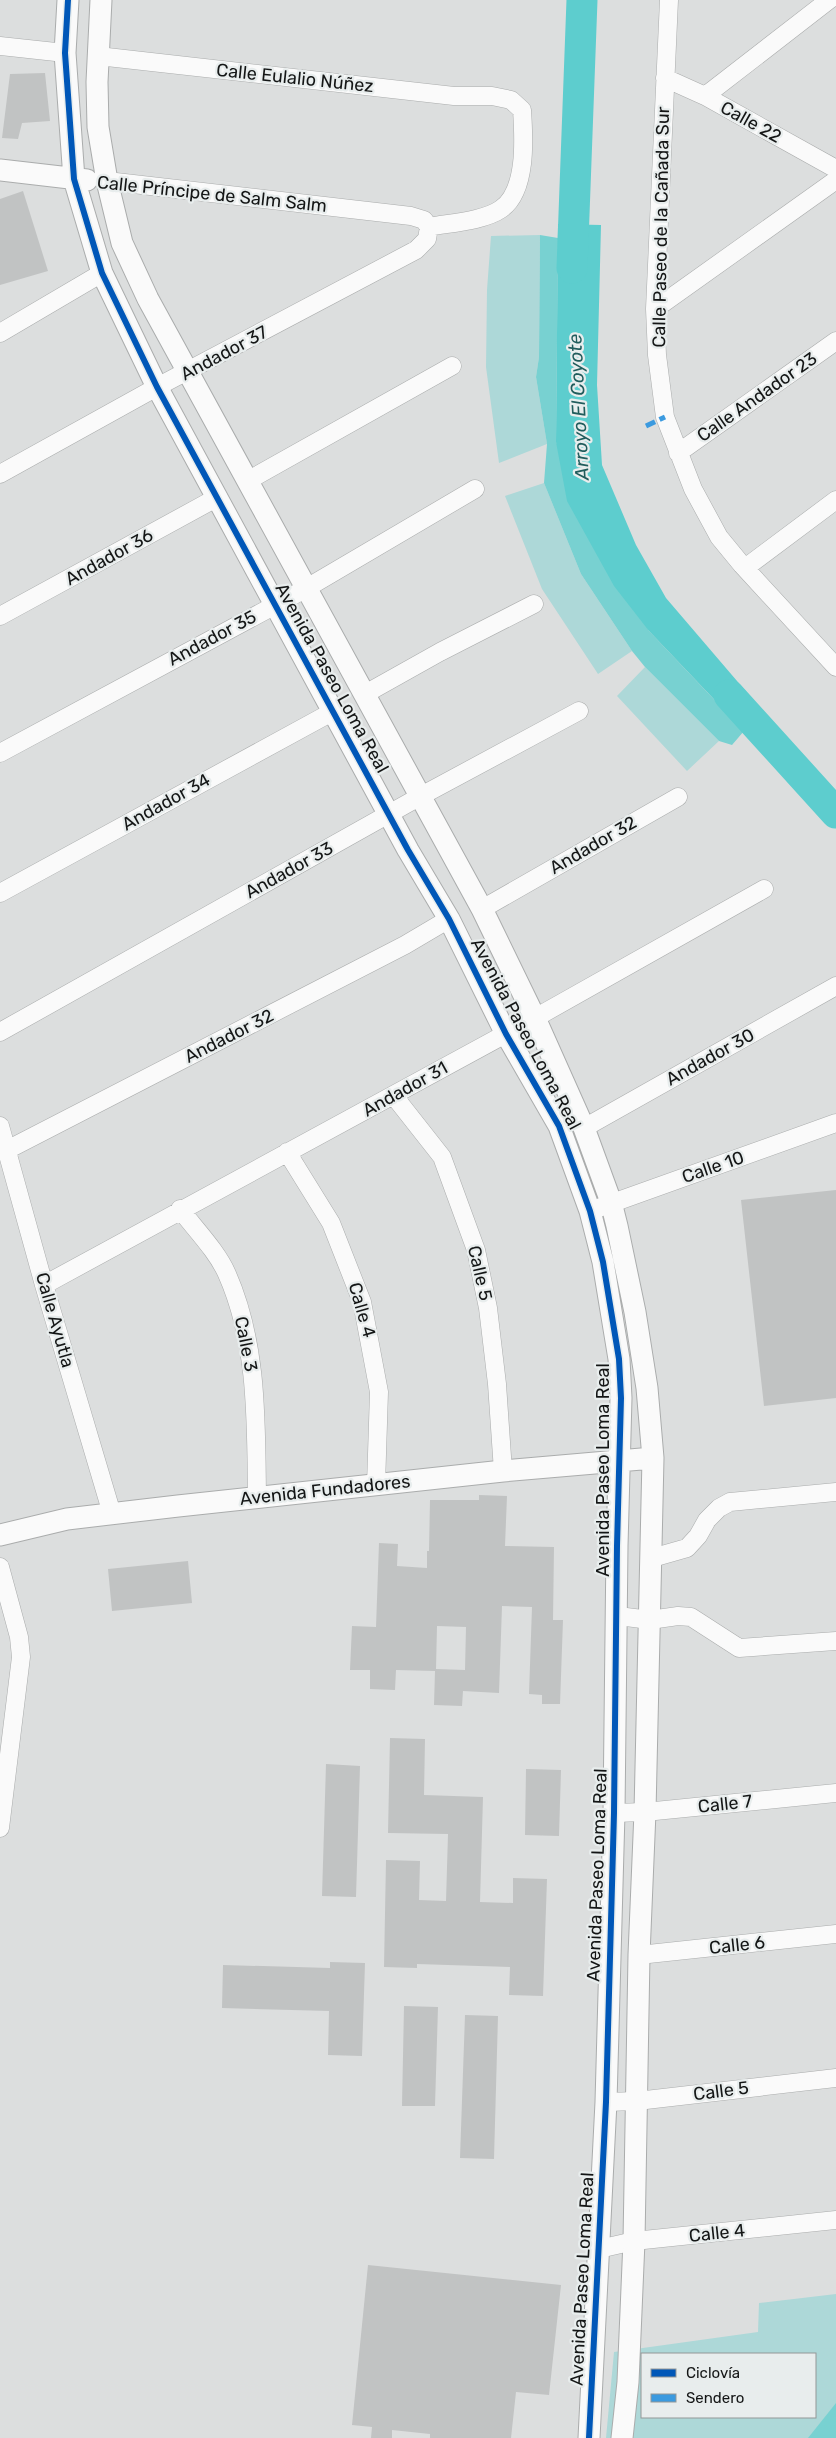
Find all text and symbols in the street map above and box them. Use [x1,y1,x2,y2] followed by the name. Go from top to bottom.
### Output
[215,59,375,97] street label: Calle Eulalio Núñez
[717,96,785,148] street label: Calle 22
[648,106,674,348] street label: Calle Paseo de la Cañada Sur
[96,171,328,217] street label: Calle Príncipe de Salm Salm
[177,321,271,385] street label: Andador 37
[563,333,594,482] water label: Arroyo El Coyote
[693,347,821,447] street label: Calle Andador 23
[61,524,157,590] street label: Andador 36
[271,579,393,777] street label: Avenida Paseo Loma Real
[164,606,260,670] street label: Andador 35
[118,769,214,835] street label: Andador 34
[546,811,640,879] street label: Andador 32
[241,837,337,903] street label: Andador 33
[466,935,586,1133] street label: Avenida Paseo Loma Real
[181,1004,277,1068] street label: Andador 32
[662,1024,758,1090] street label: Andador 30
[359,1057,451,1121] street label: Andador 31
[679,1146,747,1188] street label: Calle 10
[463,1243,497,1303] street label: Calle 5
[31,1270,79,1370] street label: Calle Ayutla
[344,1280,380,1340] street label: Calle 4
[230,1314,262,1374] street label: Calle 3
[592,1363,614,1577] street label: Avenida Paseo Loma Real
[239,1470,411,1510] street label: Avenida Fundadores
[582,1768,612,1982] street label: Avenida Paseo Loma Real
[697,1790,753,1818] street label: Calle 7
[708,1931,766,1959] street label: Calle 6
[692,2077,750,2105] street label: Calle 5
[565,2172,599,2386] street label: Avenida Paseo Loma Real
[688,2219,746,2247] street label: Calle 4
[641,2353,816,2418] legend
[686,2364,740,2382] text: Ciclovía
[686,2389,744,2407] text: Sendero

